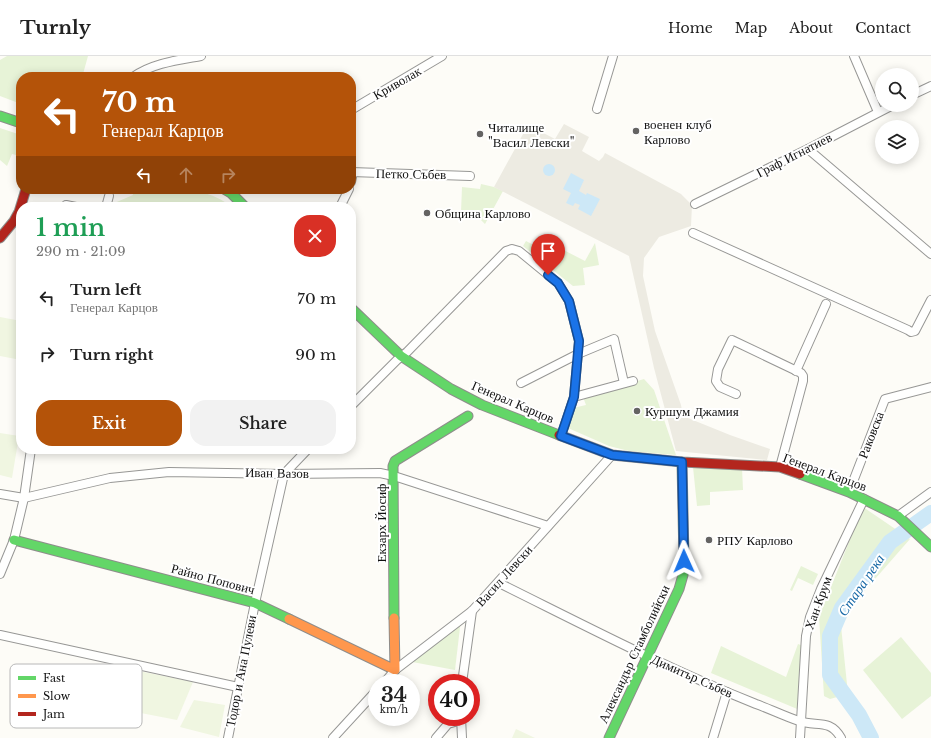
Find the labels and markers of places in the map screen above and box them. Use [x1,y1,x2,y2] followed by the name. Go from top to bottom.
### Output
[644,116,712,148] place label: военен клуб Карлово
[488,119,575,151] place label: Читалище "Васил Левски"
[631,126,641,136] marker: военен клуб Карлово
[475,129,485,139] marker: Читалище "Васил Левски"
[435,205,531,222] place label: Община Карлово
[422,208,432,218] marker: Община Карлово
[531,234,565,275] pin
[645,403,739,420] place label: Куршум Джамия
[632,406,642,416] marker: Куршум Джамия
[717,532,793,549] place label: РПУ Карлово
[704,535,714,545] marker: РПУ Карлово

